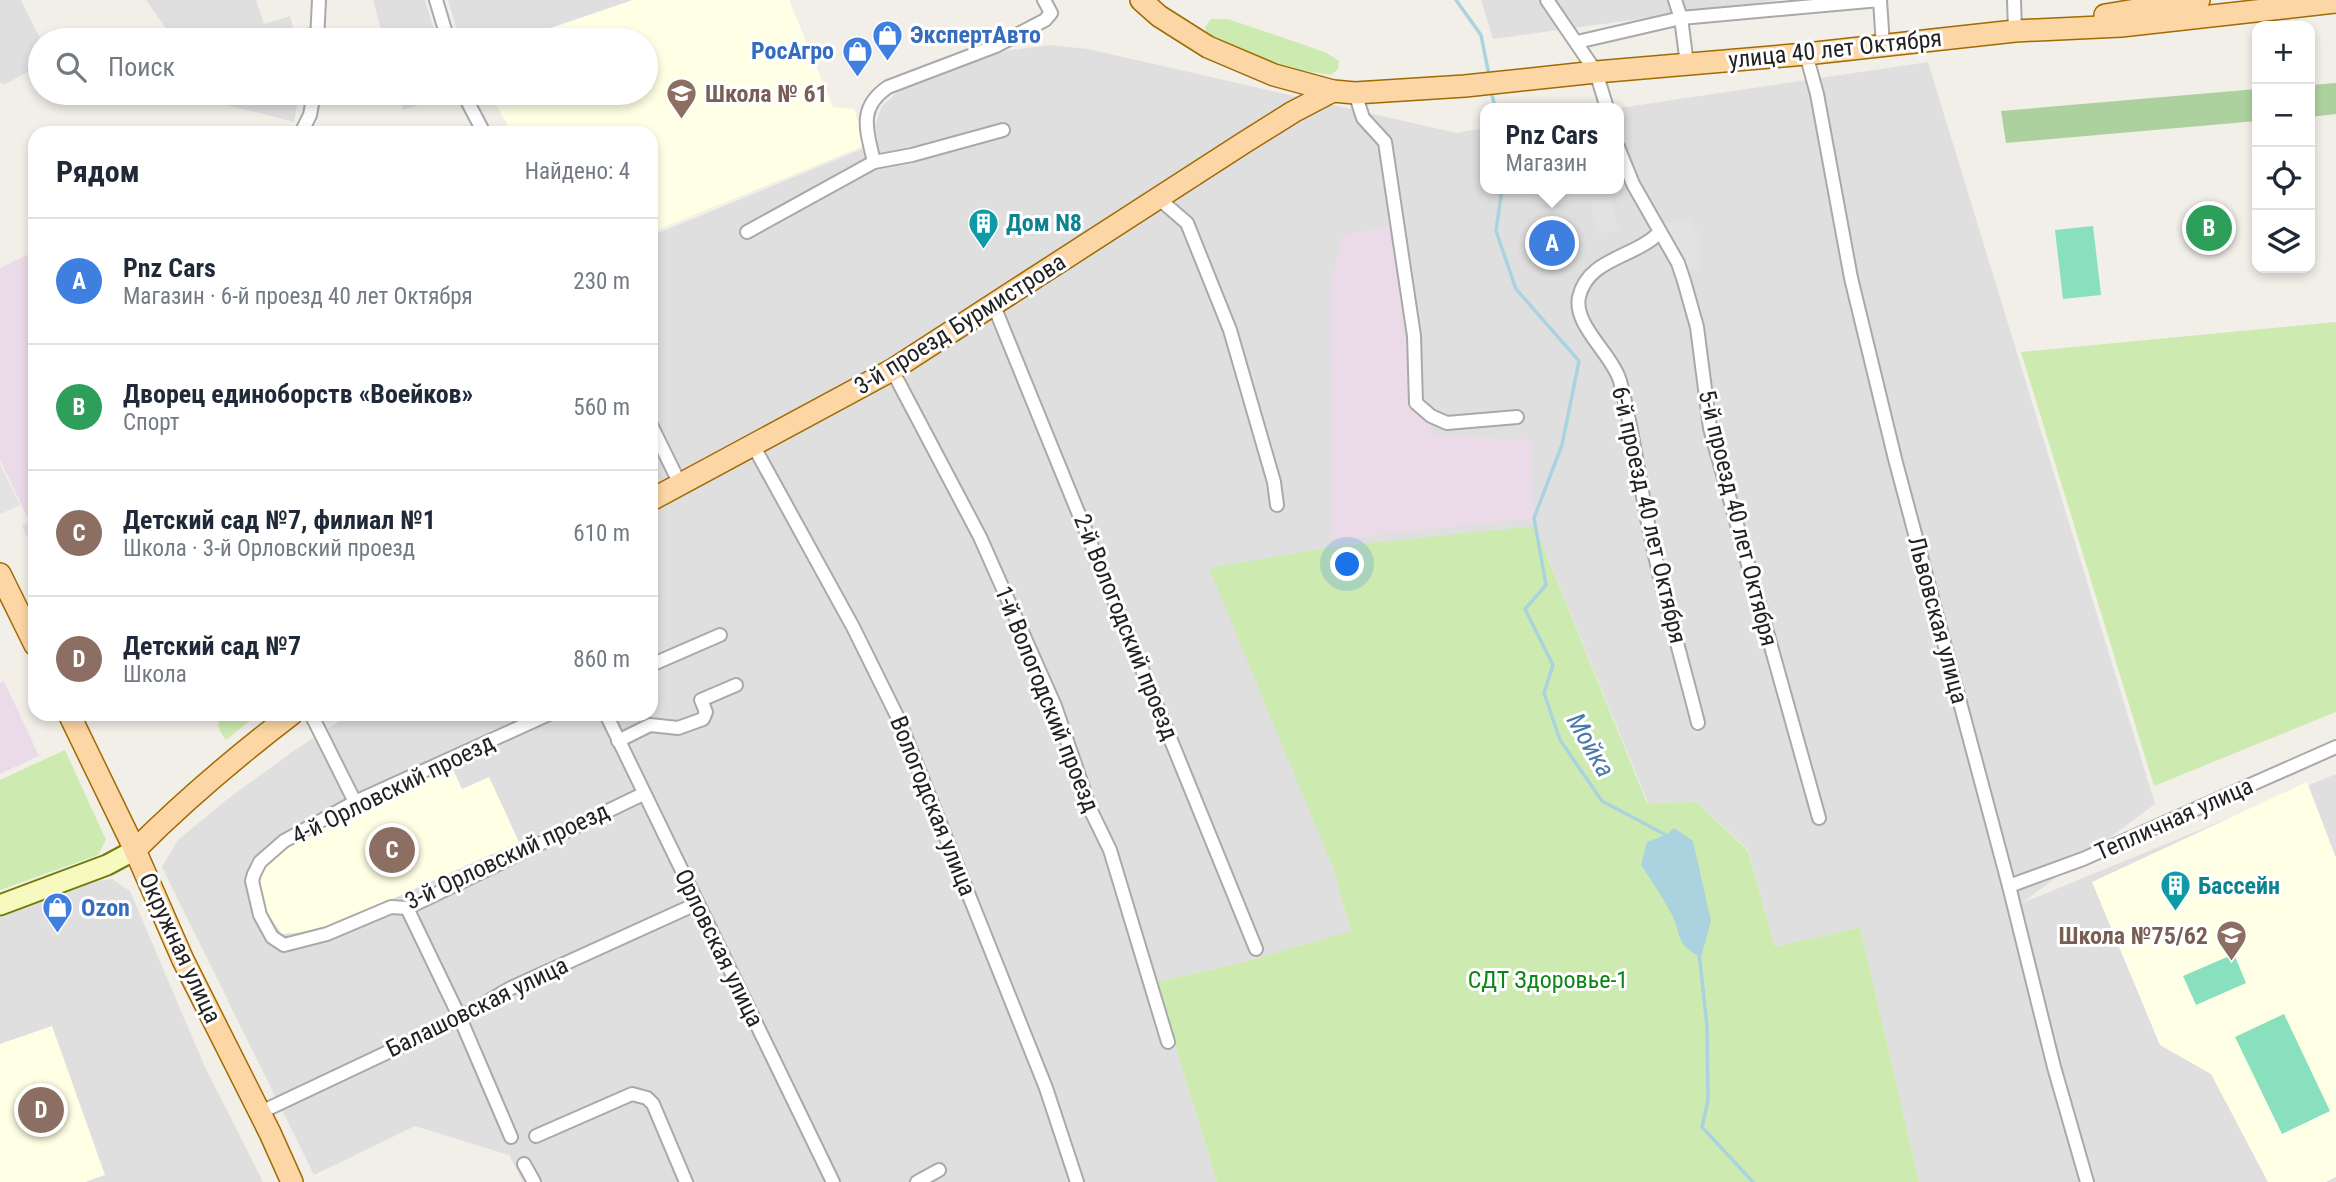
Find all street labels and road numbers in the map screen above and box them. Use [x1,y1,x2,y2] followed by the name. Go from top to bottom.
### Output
[1727,24,1943,74] street label: улица 40 лет Октября
[849,248,1071,400] street label: 3-й проезд Бурмистрова
[1606,384,1692,646] street label: 6-й проезд 40 лет Октября
[1693,387,1783,649] street label: 5-й проезд 40 лет Октября
[1068,510,1184,744] street label: 2-й Вологодский проезд
[1902,533,1974,707] street label: Львовская улица
[989,582,1105,816] street label: 1-й Вологодский проезд
[884,712,982,900] street label: Вологодская улица
[287,728,499,850] street label: 4-й Орловский проезд
[2091,772,2257,866] street label: Тепличная улица
[401,796,613,915] street label: 3-й Орловский проезд
[669,865,769,1031] street label: Орловская улица
[133,868,227,1028] street label: Окружная улица
[382,951,572,1063] street label: Балашовская улица

